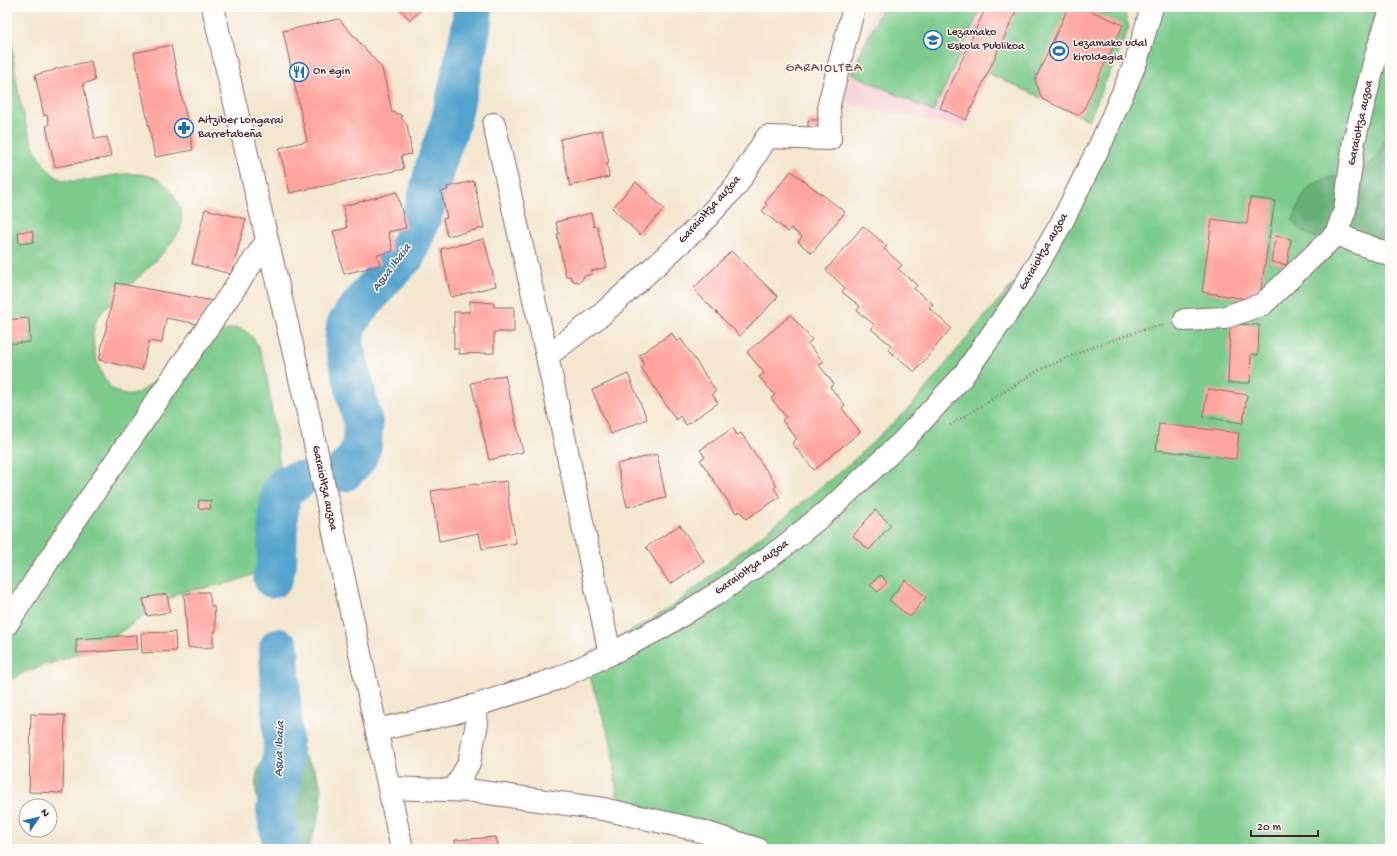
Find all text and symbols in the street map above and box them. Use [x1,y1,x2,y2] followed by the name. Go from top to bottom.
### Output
[947,26,1025,54] place label: Lezamako Eskola Publikoa
[922,29,944,51] school or university icon: Lezamako Eskola Publikoa
[1073,37,1147,65] place label: Lezamako udal kiroldegia
[1048,40,1070,62] sports icon: Lezamako udal kiroldegia
[288,61,310,83] restaurant icon: On egin
[785,61,863,76] district label: GARAIOLTZA
[313,65,350,79] place label: On egin
[1345,79,1377,167] street label: Garaioltza auzoa
[197,114,284,142] place label: Aitziber Longarai Barretabeña
[173,117,195,139] pharmacy icon: Aitziber Longarai Barretabeña
[676,173,744,247] street label: Garaioltza auzoa
[1016,211,1072,293] street label: Garaioltza auzoa
[369,240,415,295] water label: Asua Ibaia
[308,444,340,532] street label: Garaioltza auzoa
[712,537,792,599] street label: Garaioltza auzoa
[272,720,289,777] water label: Asua Ibaia
[18,798,58,838] north arrow
[38,807,52,820] text: N
[1251,812,1318,838] scale bar
[1257,821,1282,835] text: 20 m

